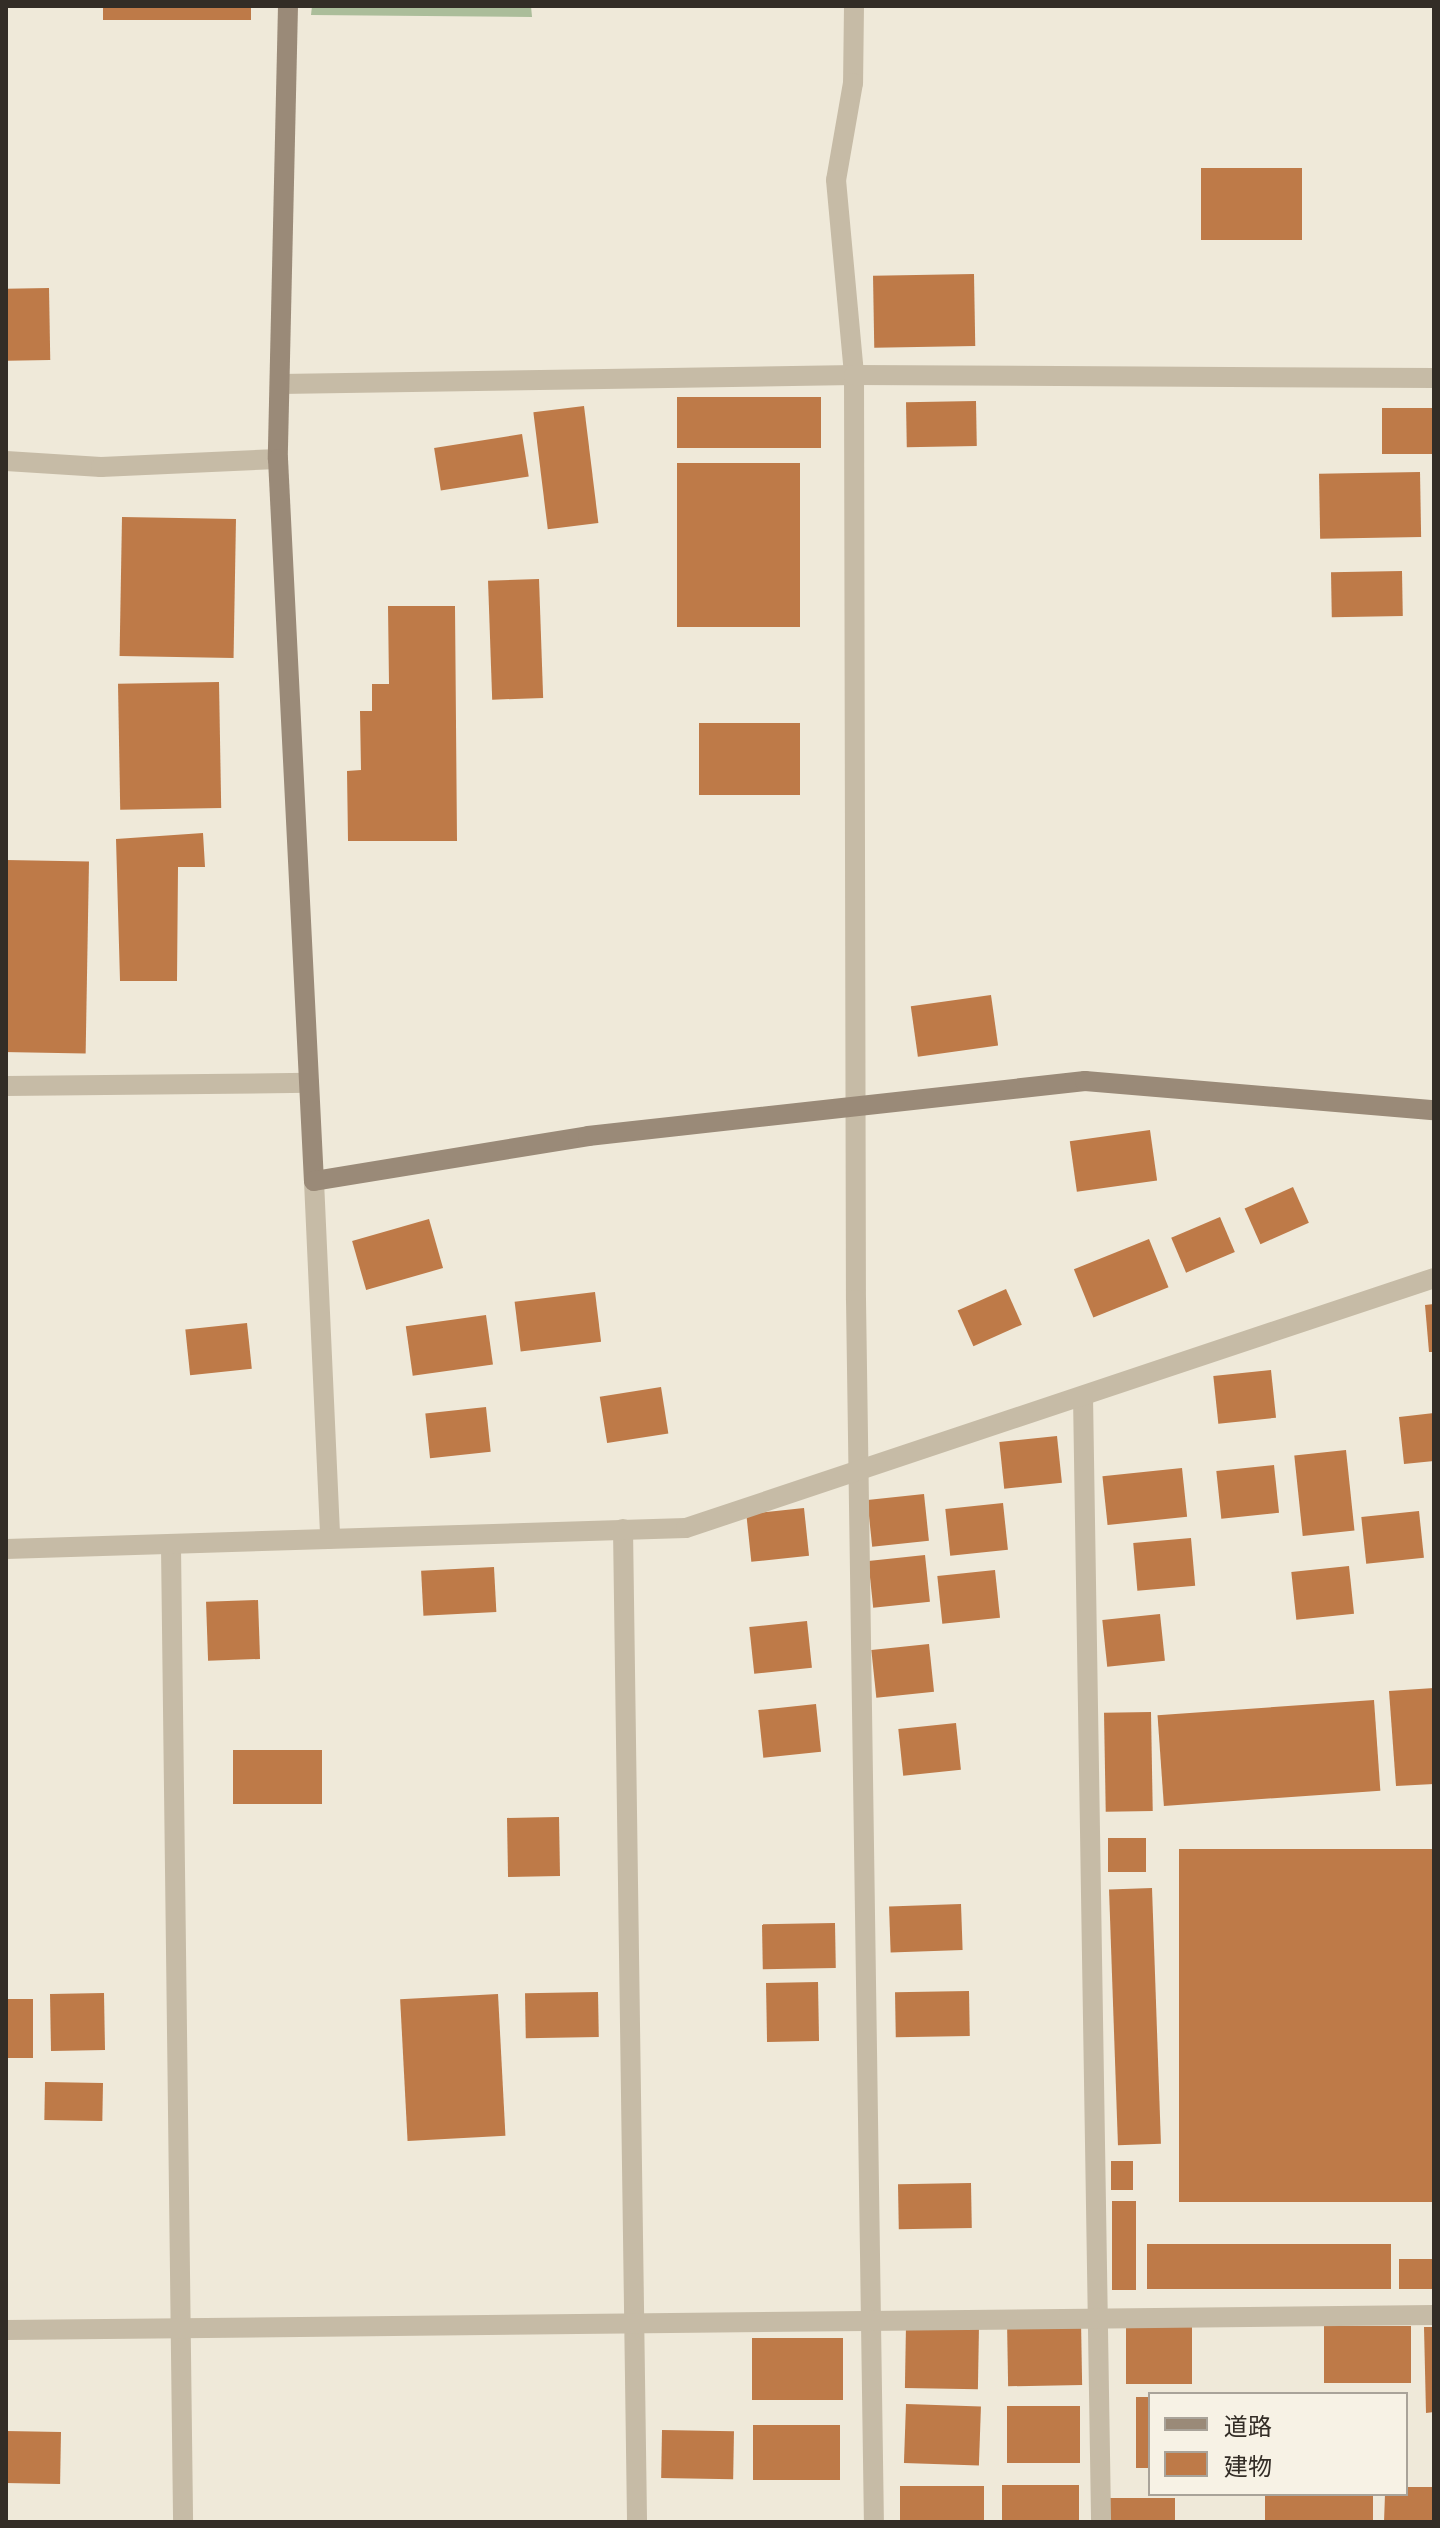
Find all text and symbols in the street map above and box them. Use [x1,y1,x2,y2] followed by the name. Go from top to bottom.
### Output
[1148,2392,1408,2496] legend
[1224,2413,1272,2441] text: 道路
[1224,2453,1272,2481] text: 建物

